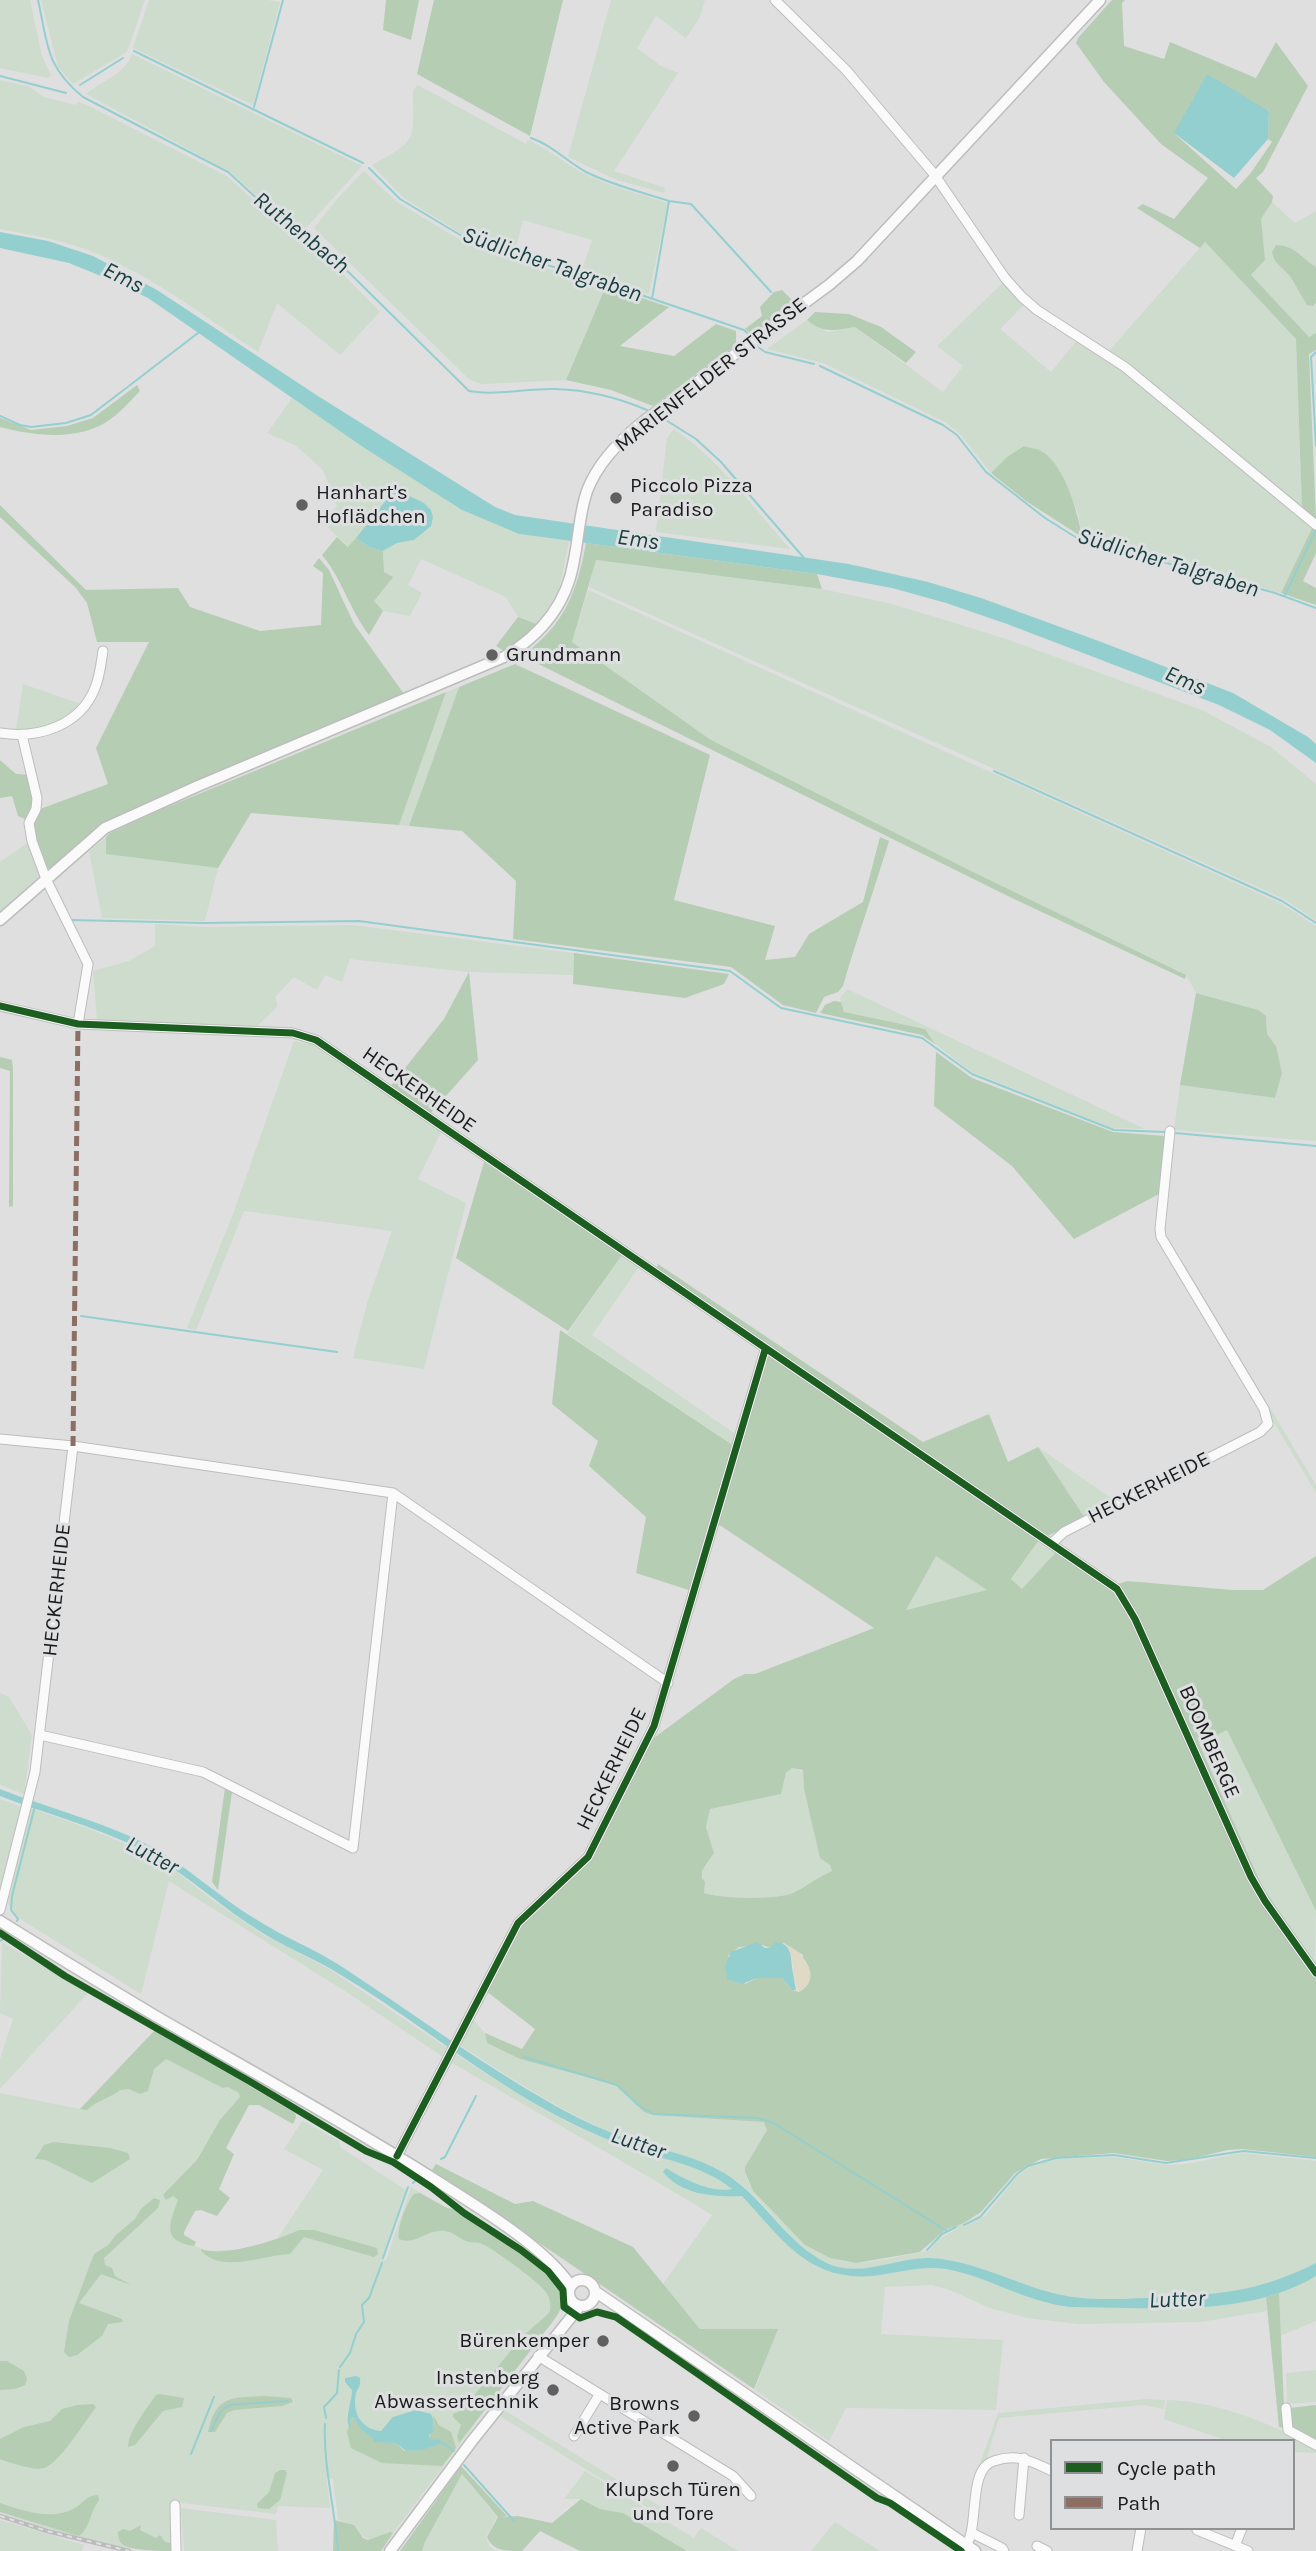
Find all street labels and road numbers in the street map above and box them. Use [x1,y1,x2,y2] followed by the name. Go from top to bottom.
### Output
[610,292,812,458] street label: MARIENFELDER STRASSE
[357,1041,481,1139] street label: HECKERHEIDE
[1084,1446,1214,1530] street label: HECKERHEIDE
[37,1522,77,1658] street label: HECKERHEIDE
[1173,1682,1245,1802] street label: BOOMBERGE
[571,1703,653,1835] street label: HECKERHEIDE

